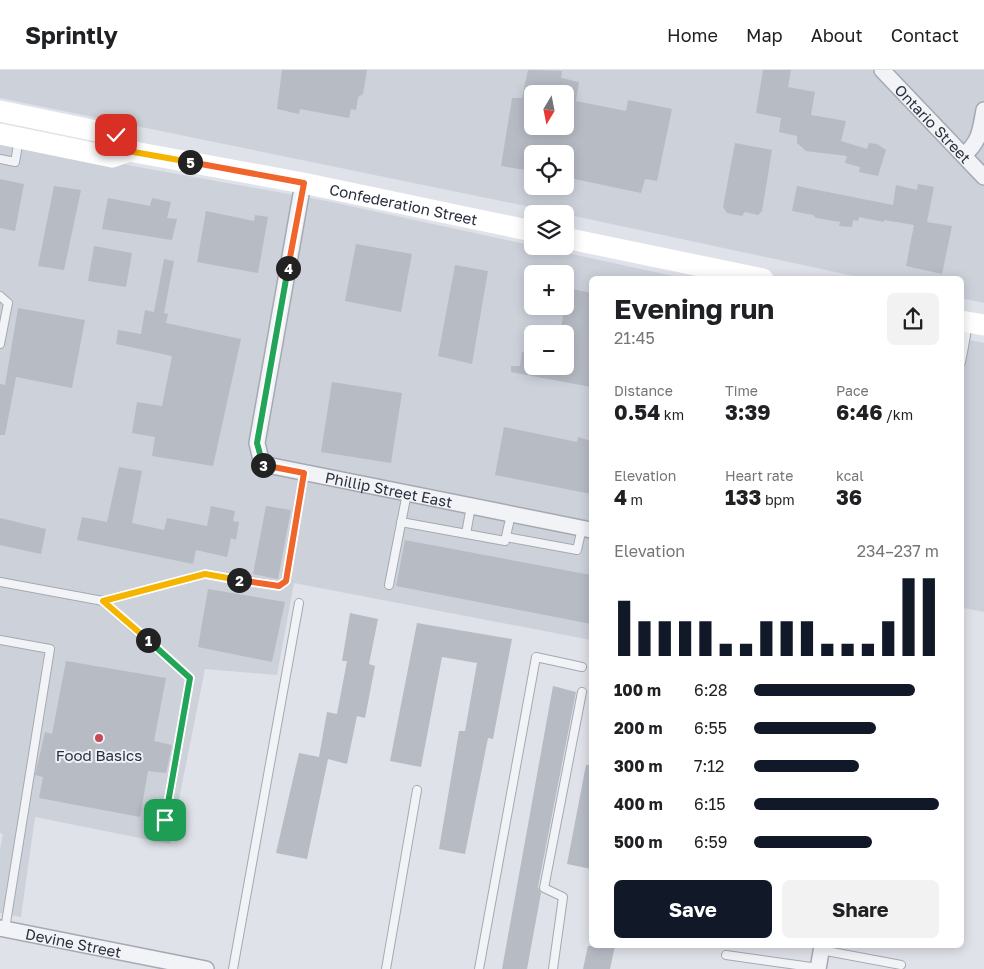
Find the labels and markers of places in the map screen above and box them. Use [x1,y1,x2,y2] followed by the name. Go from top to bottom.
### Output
[95,114,137,156] pin
[178,150,202,174] pin: 5
[276,256,300,280] pin: 4
[250,452,276,478] pin: 3
[226,568,252,592] pin: 2
[136,628,160,652] pin: 1
[93,732,105,744] marker: Food Basics
[56,746,142,764] place label: Food Basics
[144,799,186,841] pin

